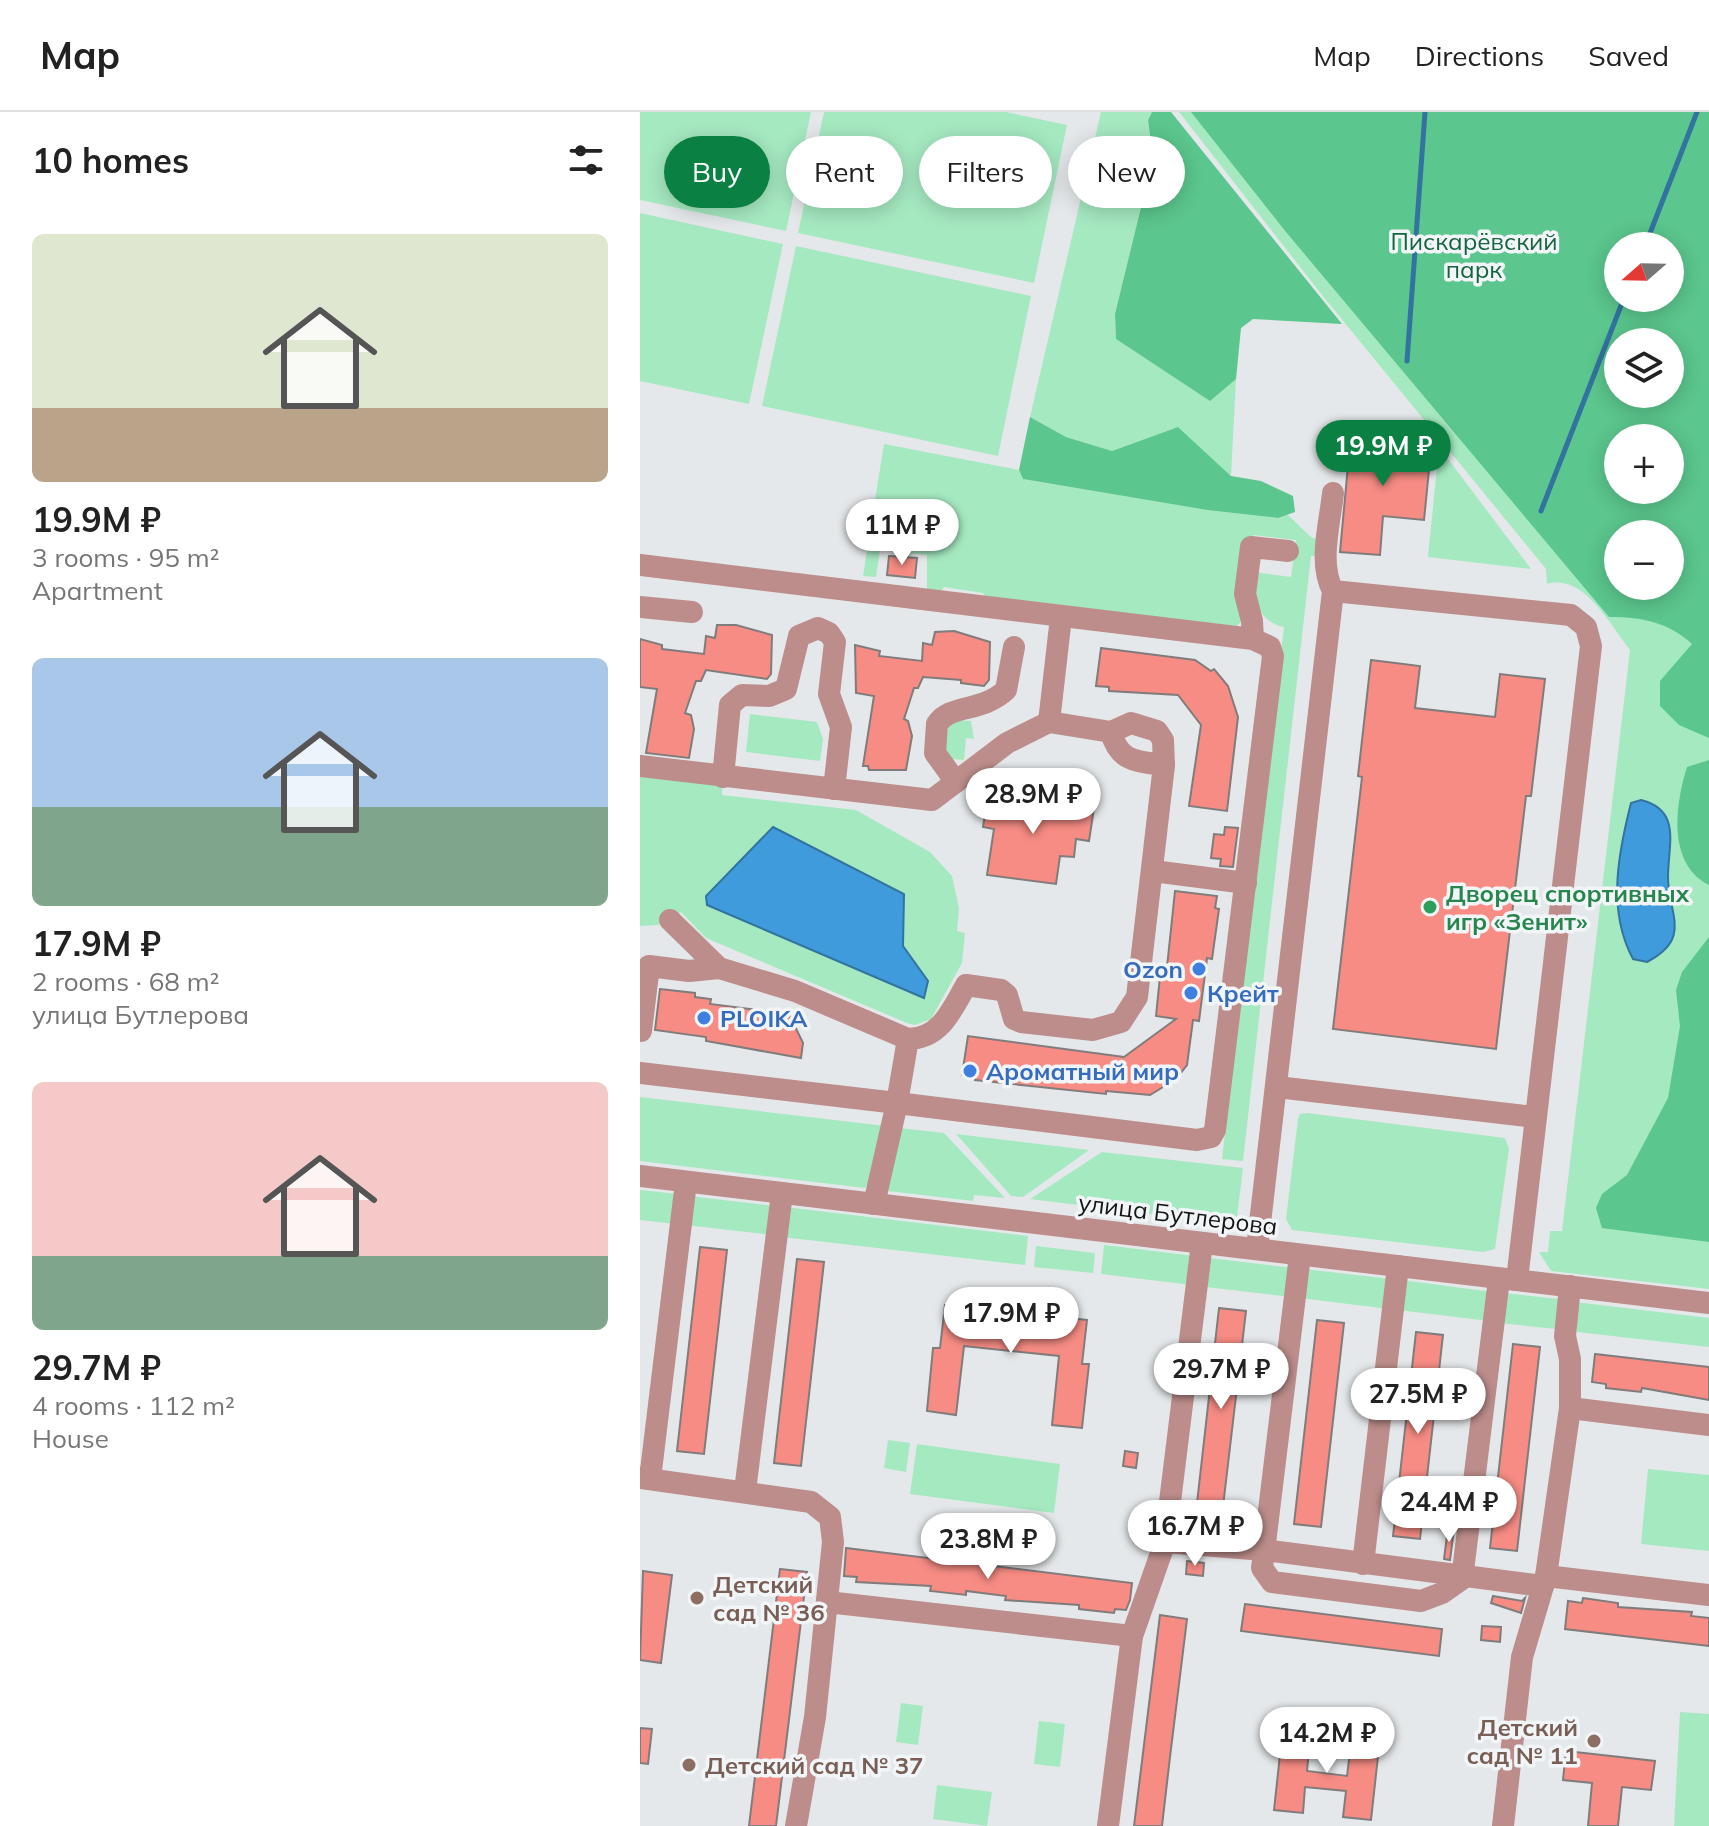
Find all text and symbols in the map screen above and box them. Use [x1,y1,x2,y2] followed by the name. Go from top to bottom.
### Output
[40,31,120,79] text: Map
[1313,38,1371,73] text: Map
[1415,38,1544,73] text: Directions
[1588,38,1669,73] text: Saved
[664,136,770,208] chip: Buy
[786,136,903,208] chip: Rent
[919,136,1052,208] chip: Filters
[1068,136,1185,208] chip: New
[564,138,608,182] icon: filters
[32,139,189,182] text: 10 homes
[1390,226,1558,284] park label: Пискарёвский парк
[1604,232,1684,312] north arrow
[1604,232,1684,600] map controls
[248,286,392,430] icon: home
[1604,328,1684,408] button: layers
[1309,420,1457,488] pin: 19.9M ₽
[1604,424,1684,504] button: +
[1334,429,1432,462] text: 19.9M ₽
[32,498,161,541] text: 19.9M ₽
[846,499,958,567] pin: 11M ₽
[864,508,940,541] text: 11M ₽
[1604,520,1684,600] button: −
[32,541,219,574] text: 3 rooms · 95 m²
[32,574,163,607] text: Apartment
[248,710,392,854] icon: home
[959,768,1107,836] pin: 28.9M ₽
[984,777,1082,810] text: 28.9M ₽
[1446,878,1690,936] place label: Дворец спортивных игр «Зенит»
[1421,898,1439,916] marker: Дворец спортивных игр «Зенит»
[32,922,161,965] text: 17.9M ₽
[1123,954,1183,984] place label: Ozon
[1190,960,1208,978] marker: Ozon
[32,965,219,998] text: 2 rooms · 68 m²
[1207,978,1279,1008] place label: Крейт
[1182,984,1200,1002] marker: Крейт
[32,998,249,1031] text: улица Бутлерова
[720,1003,808,1033] place label: PLOIKA
[695,1009,713,1027] marker: PLOIKA
[986,1056,1179,1086] place label: Ароматный мир
[961,1062,979,1080] marker: Ароматный мир
[248,1134,392,1278] icon: home
[1077,1187,1279,1241] street label: улица Бутлерова
[937,1287,1085,1355] pin: 17.9M ₽
[962,1296,1060,1329] text: 17.9M ₽
[1147,1343,1295,1411] pin: 29.7M ₽
[32,1346,161,1389] text: 29.7M ₽
[1172,1352,1270,1385] text: 29.7M ₽
[1344,1368,1492,1436] pin: 27.5M ₽
[1369,1377,1467,1410] text: 27.5M ₽
[32,1389,235,1422] text: 4 rooms · 112 m²
[32,1422,109,1455] text: House
[1375,1476,1523,1544] pin: 24.4M ₽
[1400,1485,1498,1518] text: 24.4M ₽
[1121,1500,1269,1568] pin: 16.7M ₽
[1146,1509,1244,1542] text: 16.7M ₽
[914,1513,1062,1581] pin: 23.8M ₽
[939,1522,1037,1555] text: 23.8M ₽
[713,1569,825,1627] place label: Детский сад № 36
[688,1589,706,1607] marker: Детский сад № 36
[1253,1707,1401,1775] pin: 14.2M ₽
[1466,1712,1578,1770] place label: Детский сад № 11
[1278,1716,1376,1749] text: 14.2M ₽
[1585,1732,1603,1750] marker: Детский сад № 11
[705,1750,924,1780] place label: Детский сад № 37
[680,1756,698,1774] marker: Детский сад № 37

